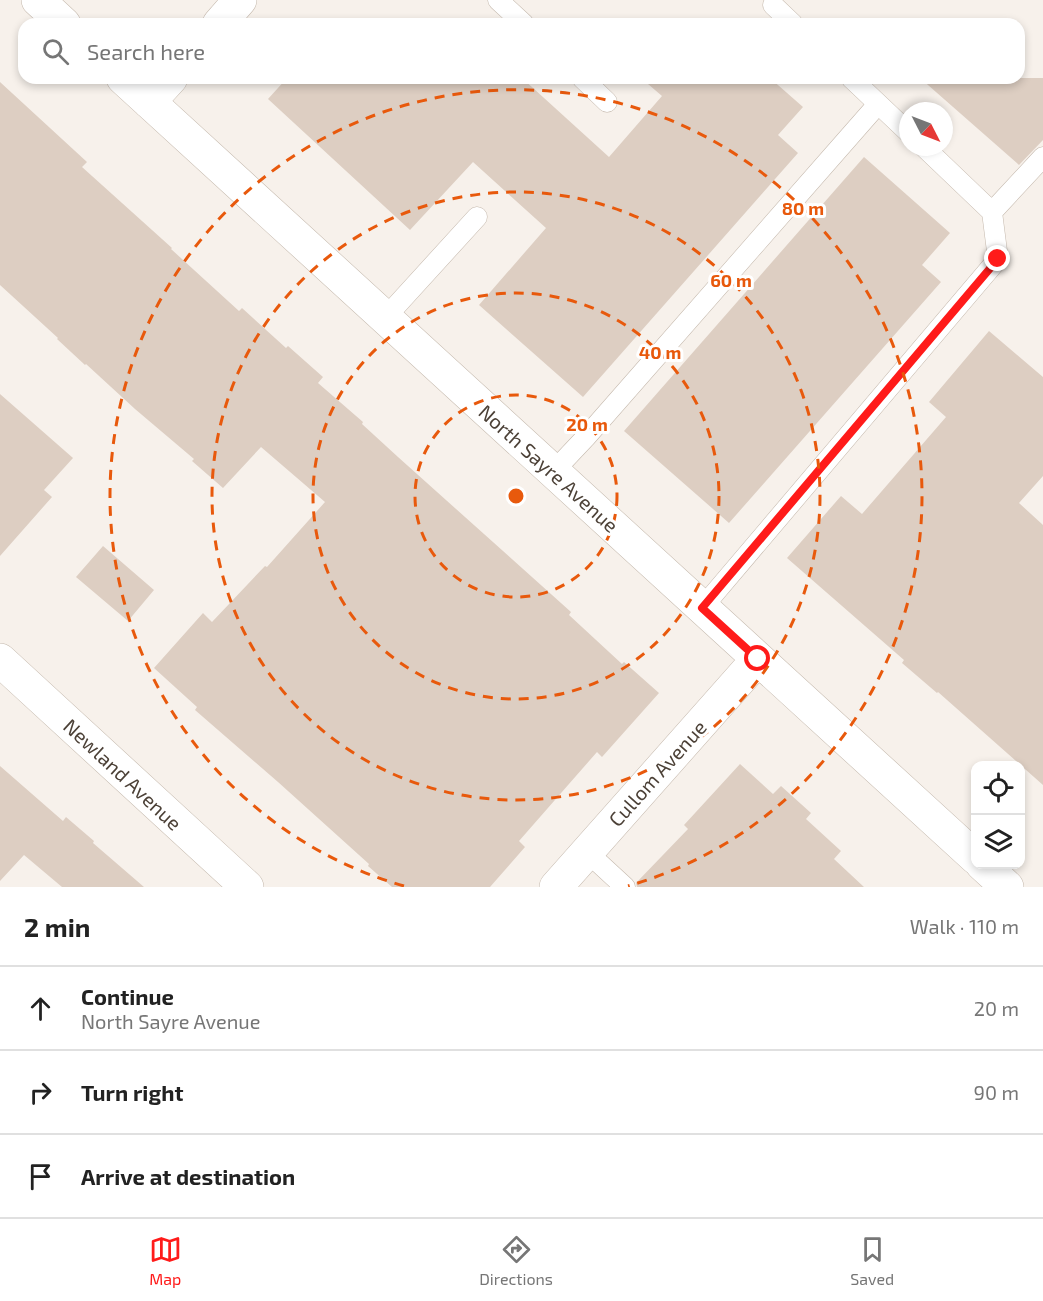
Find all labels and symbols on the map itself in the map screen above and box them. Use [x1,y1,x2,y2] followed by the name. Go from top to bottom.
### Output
[899,102,953,156] north arrow
[782,197,824,219] text: 80 m
[984,245,1010,271] route end
[710,269,752,291] text: 60 m
[639,341,681,363] text: 40 m
[474,399,624,537] street label: North Sayre Avenue
[566,413,608,435] text: 20 m
[506,486,526,506] centre of rings
[744,645,770,671] route start
[59,713,187,835] street label: Newland Avenue
[603,715,711,831] street label: Cullom Avenue

